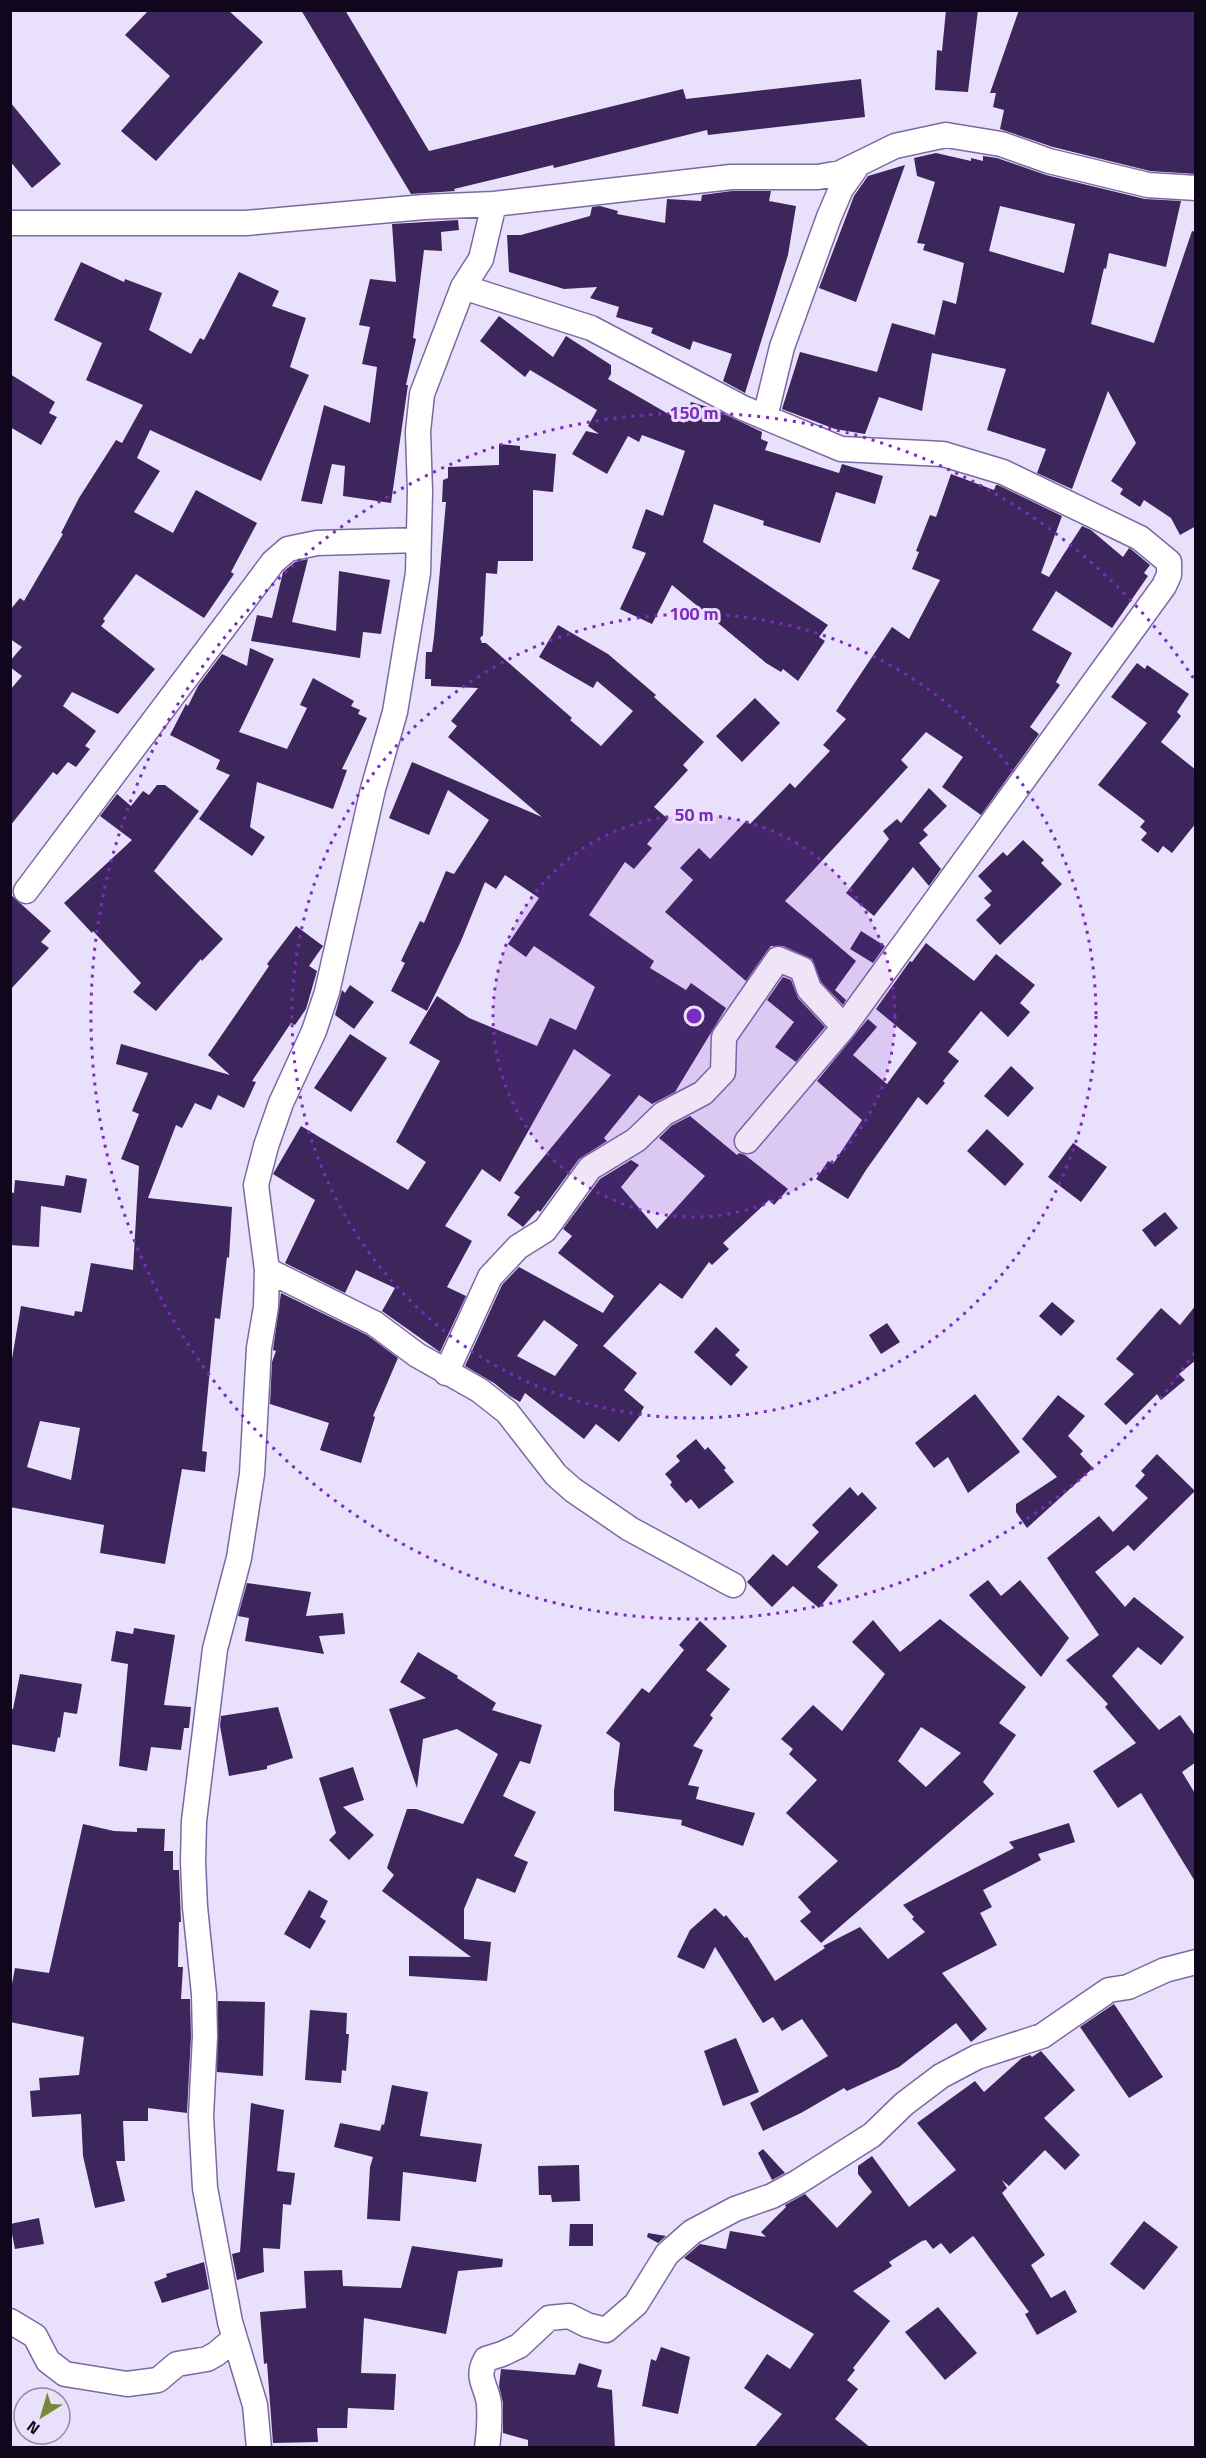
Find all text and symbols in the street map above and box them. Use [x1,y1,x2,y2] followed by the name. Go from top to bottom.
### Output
[669,399,719,426] text: 150 m
[669,600,719,627] text: 100 m
[674,801,714,828] text: 50 m
[684,1006,704,1026] centre of rings
[12,2386,72,2446] north arrow
[21,2415,45,2441] text: N

